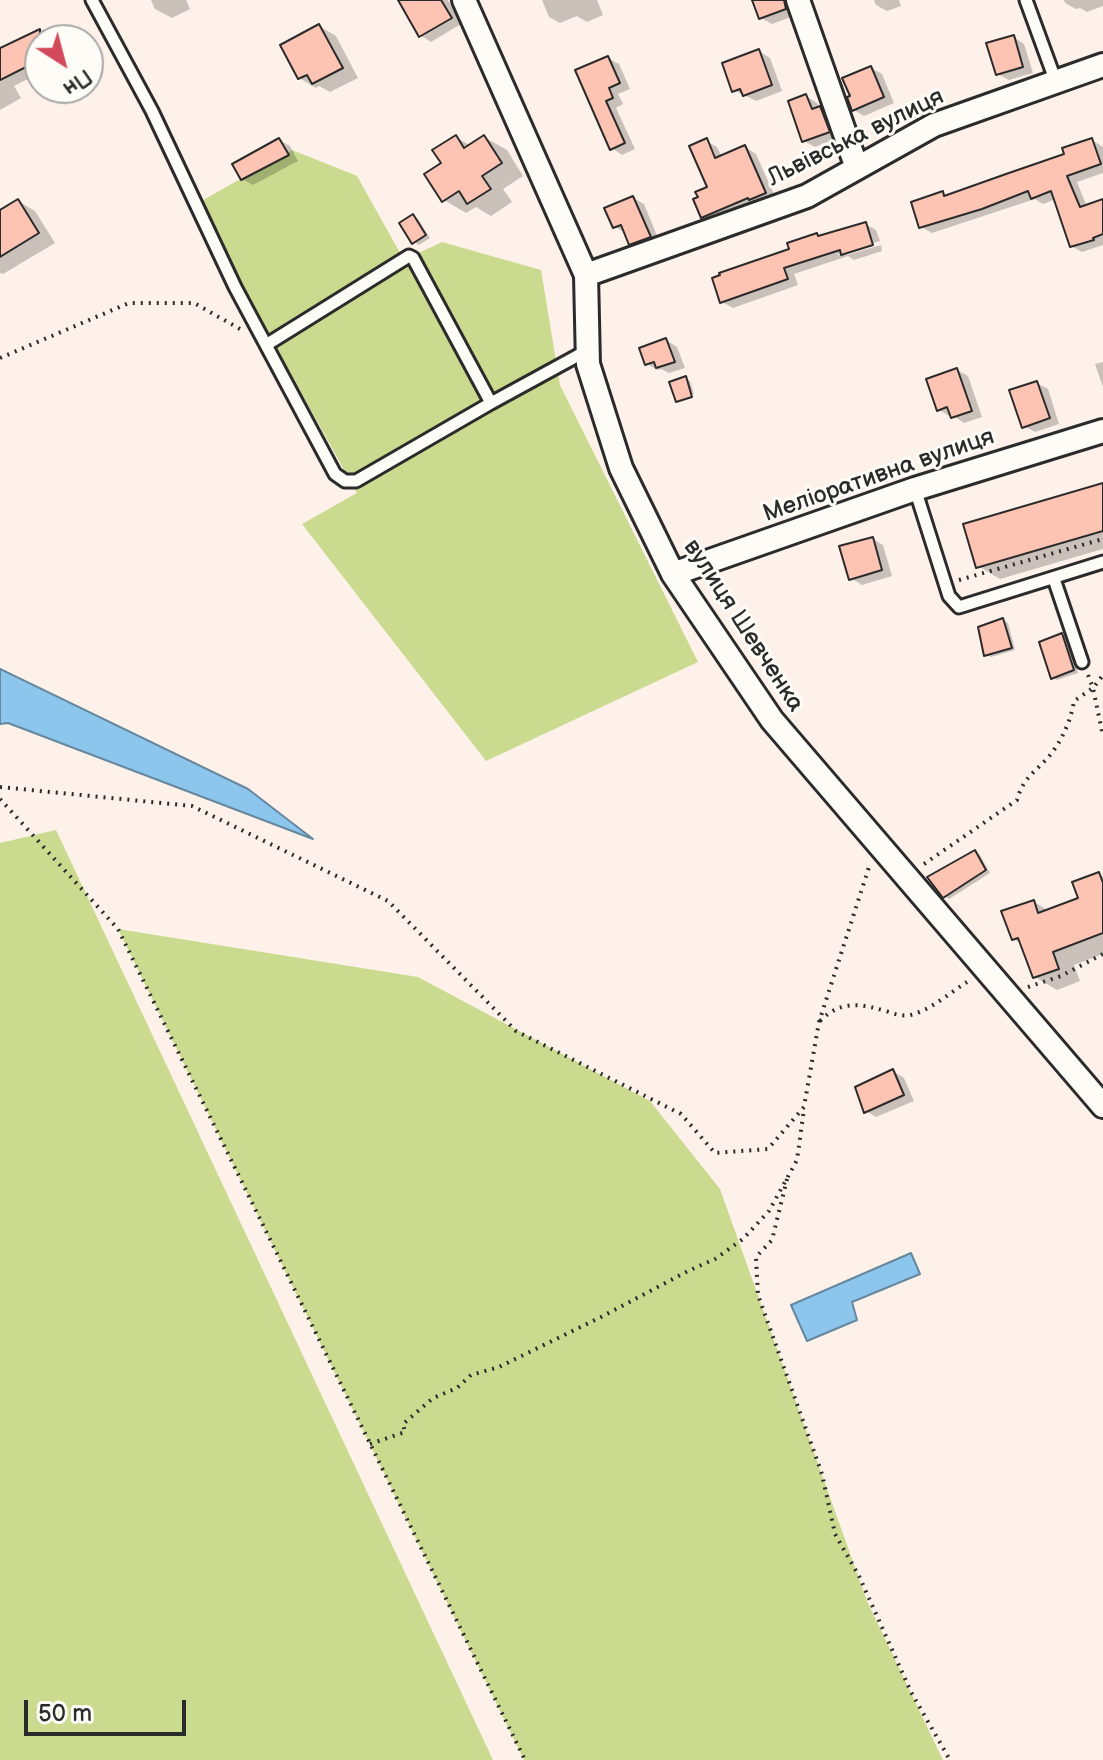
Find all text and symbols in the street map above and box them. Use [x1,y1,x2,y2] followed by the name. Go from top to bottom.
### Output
[24,24,104,104] north arrow
[57,63,97,102] text: Пн
[763,83,949,193] street label: Львівська вулиця
[760,423,998,529] street label: Меліоративна вулиця
[677,534,809,718] street label: вулиця Шевченка
[28,1684,190,1734] scale bar
[38,1699,92,1728] text: 50 m

